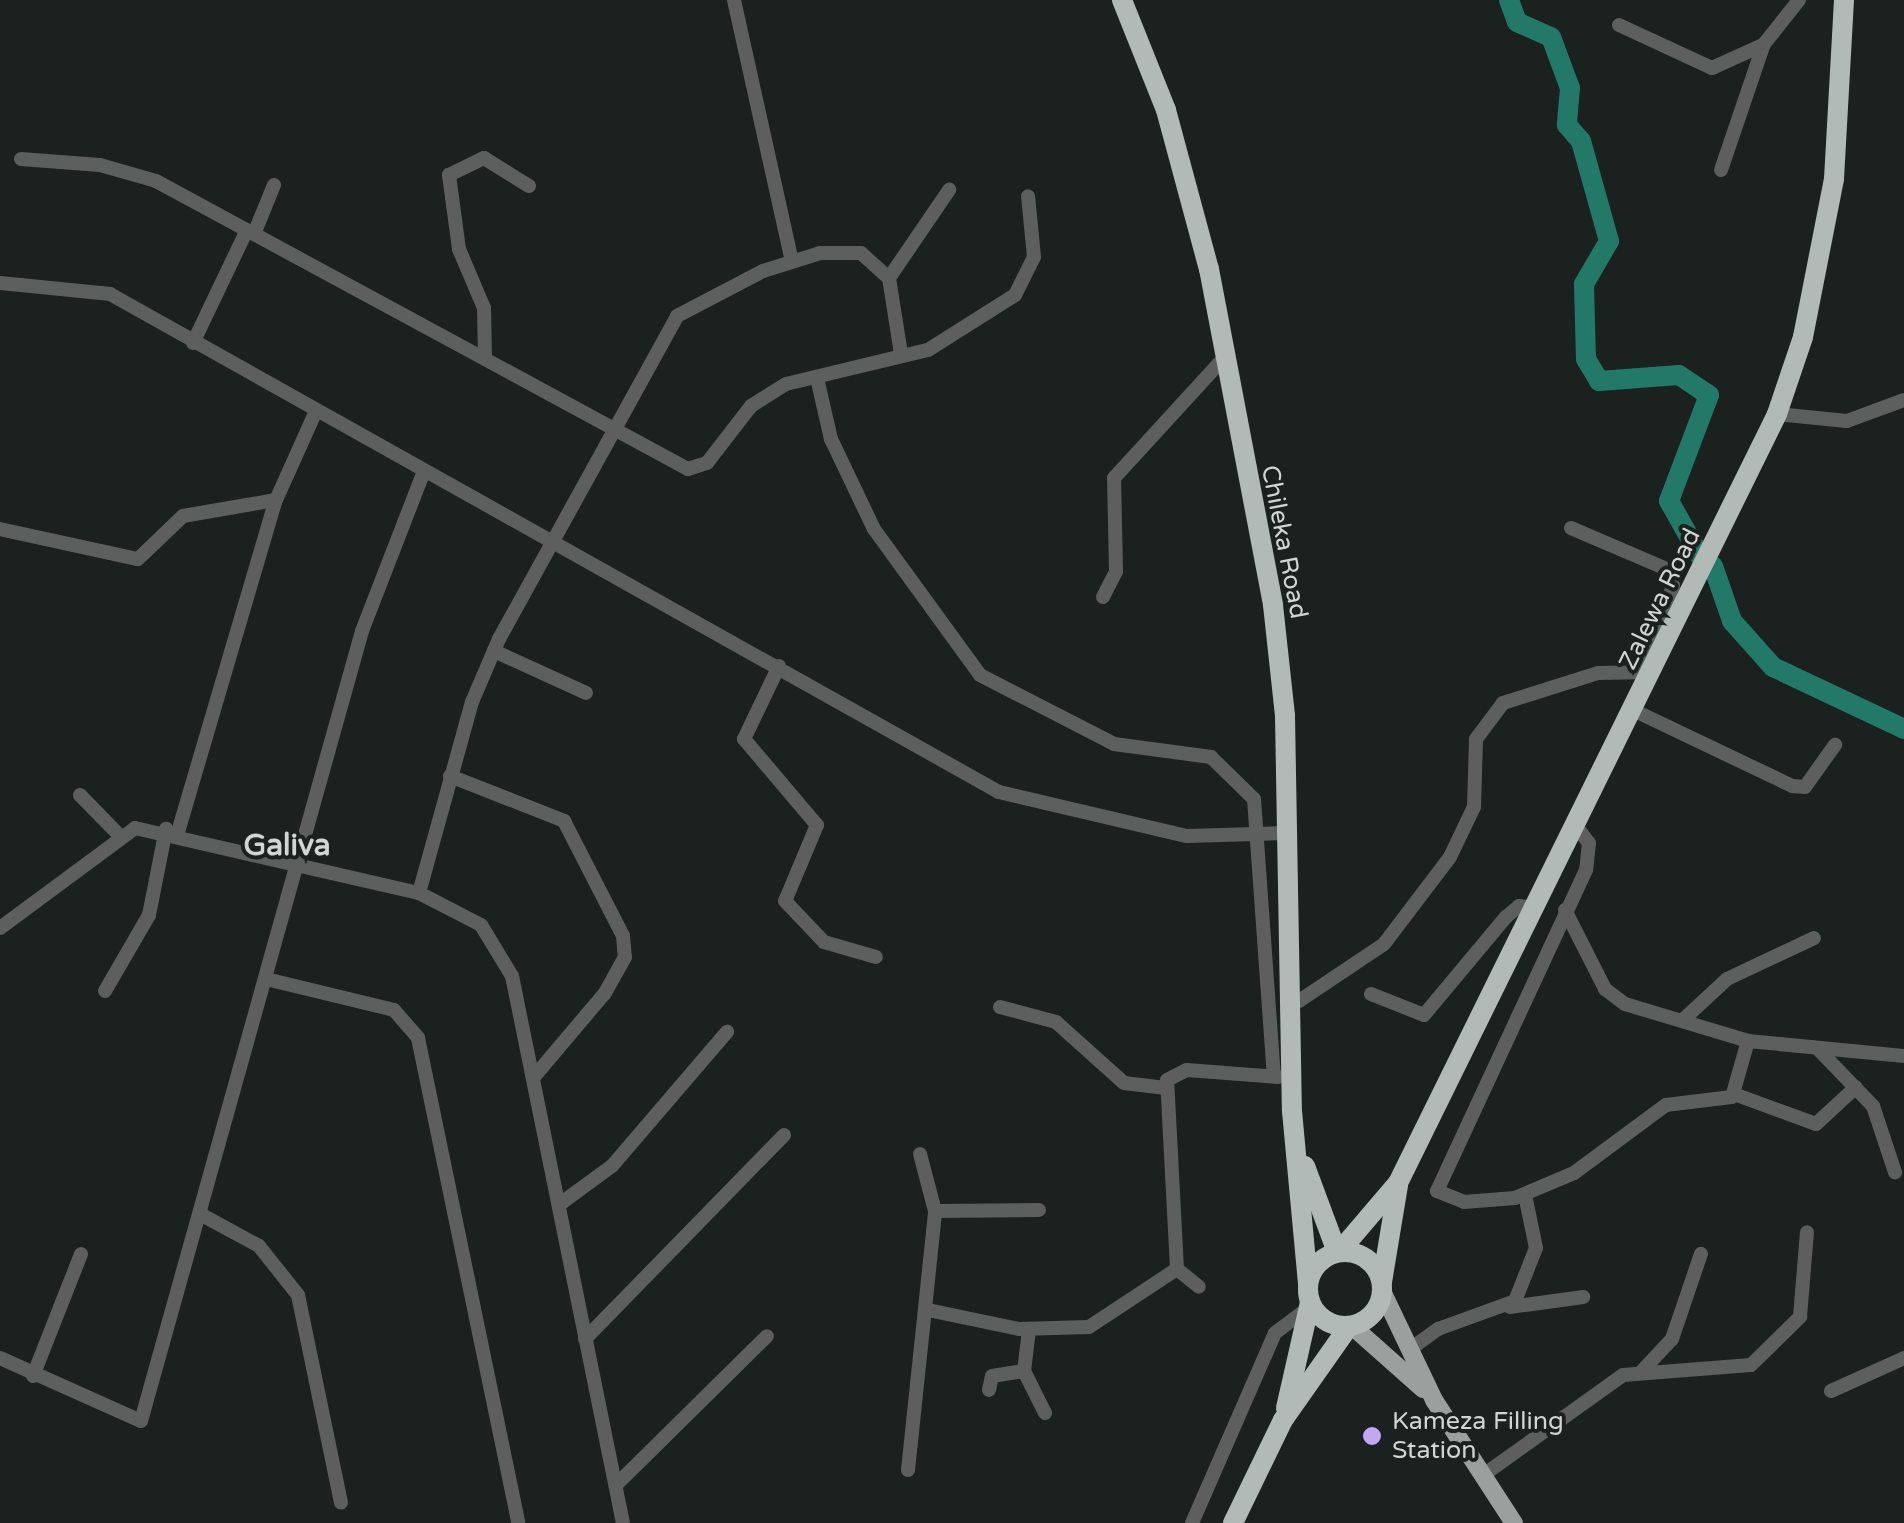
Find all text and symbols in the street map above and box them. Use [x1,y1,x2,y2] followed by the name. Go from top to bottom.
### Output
[1254,463,1314,621] street label: Chileka Road
[1613,524,1707,674] street label: Zalewa Road
[243,828,331,864] district label: Galiva
[1392,1407,1564,1466] place label: Kameza Filling Station
[1361,1425,1383,1447] marker: Kameza Filling Station

